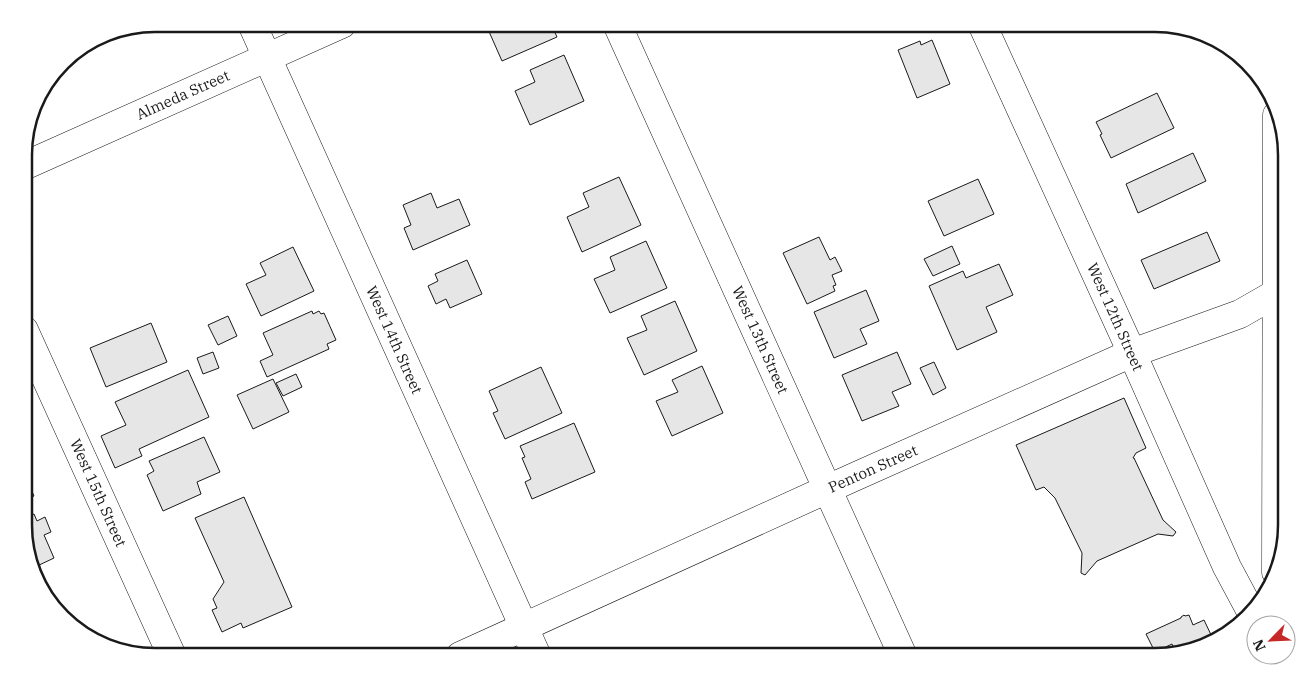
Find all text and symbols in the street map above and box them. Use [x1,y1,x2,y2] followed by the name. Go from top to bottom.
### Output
[133,66,232,124] street label: Almeda Street
[1083,260,1148,374] street label: West 12th Street
[362,283,427,397] street label: West 14th Street
[728,283,793,397] street label: West 13th Street
[66,436,131,550] street label: West 15th Street
[825,440,920,497] street label: Penton Street
[1246,615,1296,665] north arrow
[1249,637,1270,654] text: N

